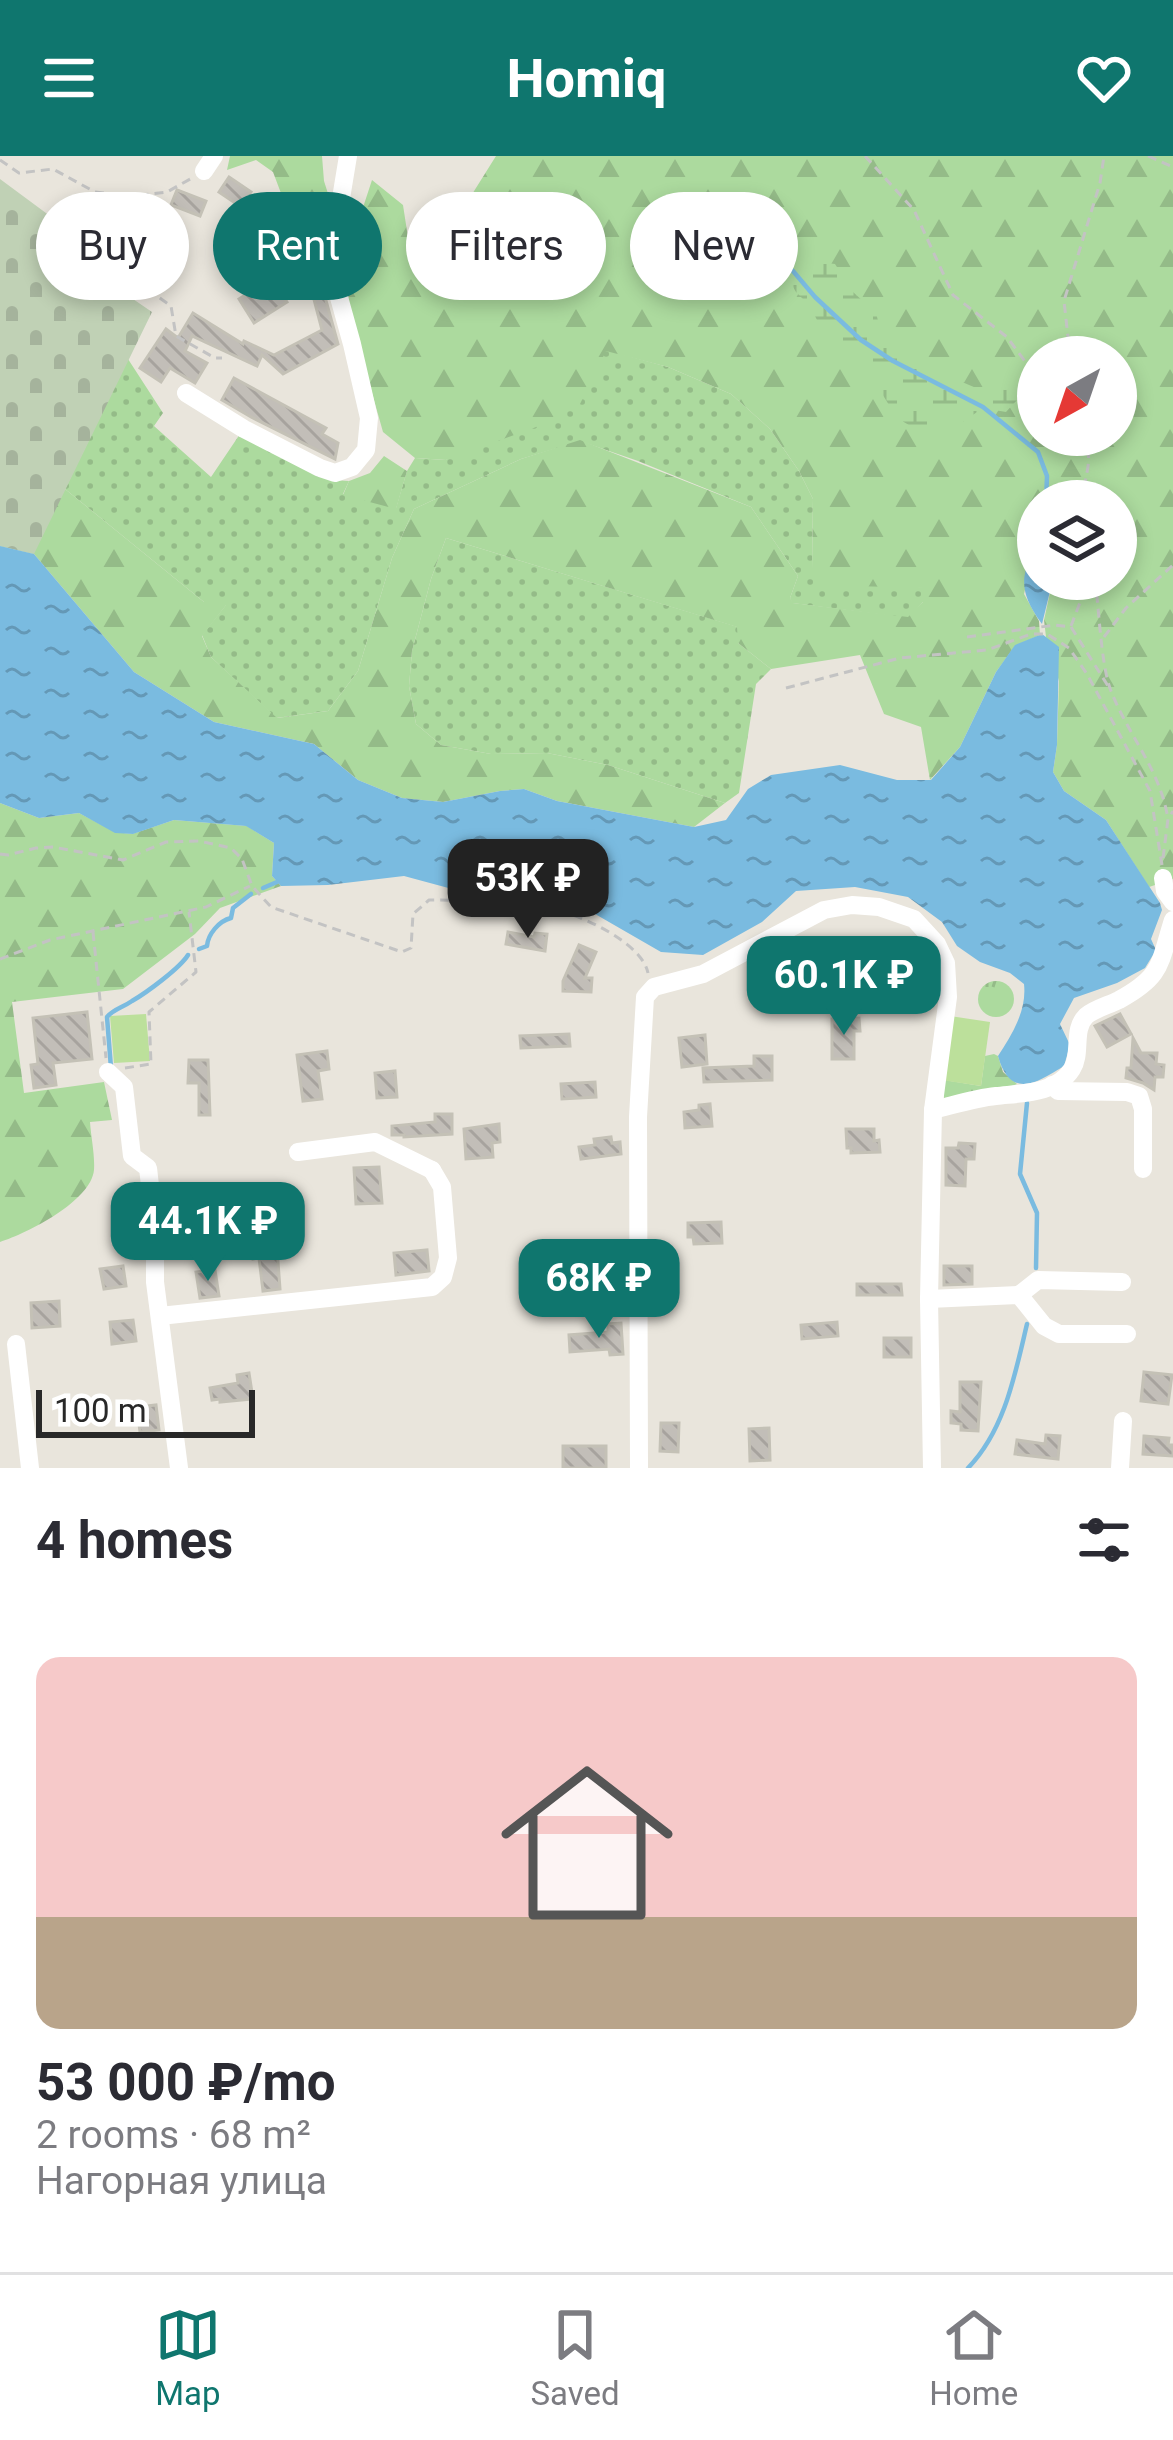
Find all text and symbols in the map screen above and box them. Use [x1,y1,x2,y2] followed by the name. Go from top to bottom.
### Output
[36,45,102,111] icon: menu
[1071,45,1137,111] icon: heart
[506,47,667,110] text: Homiq
[36,192,189,300] chip: Buy
[213,192,382,300] chip: Rent
[406,192,606,300] chip: Filters
[630,192,798,300] chip: New
[1017,336,1137,456] north arrow
[1017,336,1137,600] map controls
[1017,480,1137,600] button: layers
[444,839,612,941] pin: 53K ₽
[475,855,581,901] text: 53K ₽
[733,936,955,1038] pin: 60.1K ₽
[774,952,914,998] text: 60.1K ₽
[97,1182,319,1284] pin: 44.1K ₽
[138,1198,278,1244] text: 44.1K ₽
[515,1239,683,1341] pin: 68K ₽
[546,1255,652,1301] text: 68K ₽
[36,1384,255,1437] scale bar
[54,1391,147,1430] text: 100 m
[1071,1507,1137,1573] icon: filters
[36,1511,233,1570] text: 4 homes
[479,1735,695,1951] icon: home
[36,2053,336,2112] text: 53 000 ₽/mo
[36,2112,311,2158] text: 2 rooms · 68 m²
[36,2158,327,2204] text: Нагорная улица
[155,2302,221,2413] tab: Map
[530,2302,620,2413] tab: Saved
[929,2302,1018,2413] tab: Home

